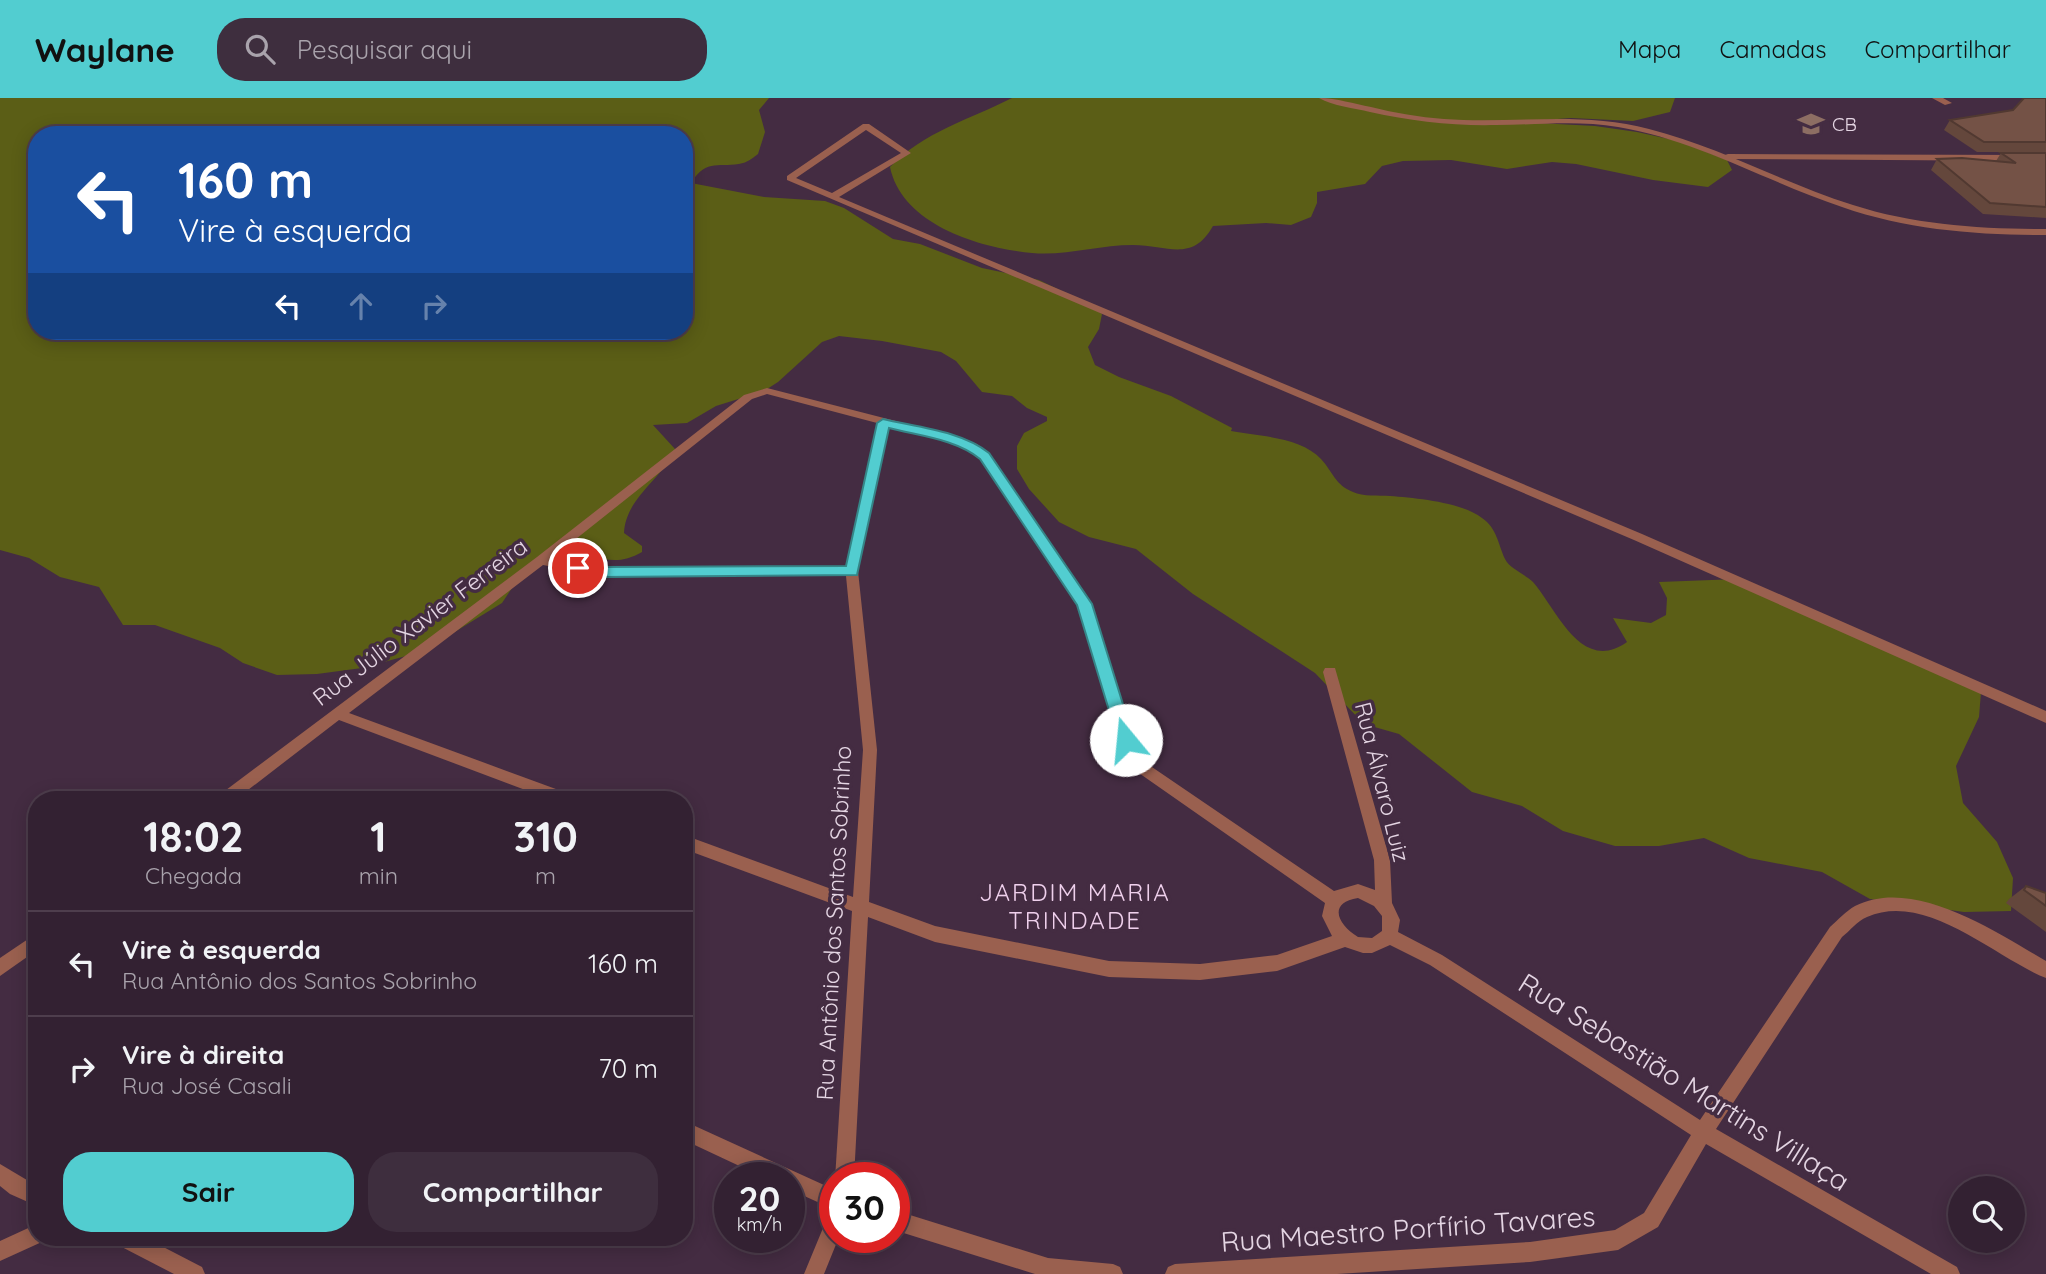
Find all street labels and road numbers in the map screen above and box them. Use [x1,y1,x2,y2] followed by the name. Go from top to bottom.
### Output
[307,531,533,712] street label: Rua Júlio Xavier Ferreira
[1349,699,1416,865] street label: Rua Álvaro Luiz
[810,745,857,1101] street label: Rua Antônio dos Santos Sobrinho
[1512,965,1856,1198] street label: Rua Sebastião Martins Villaça
[1219,1198,1596,1259] street label: Rua Maestro Porfírio Tavares

